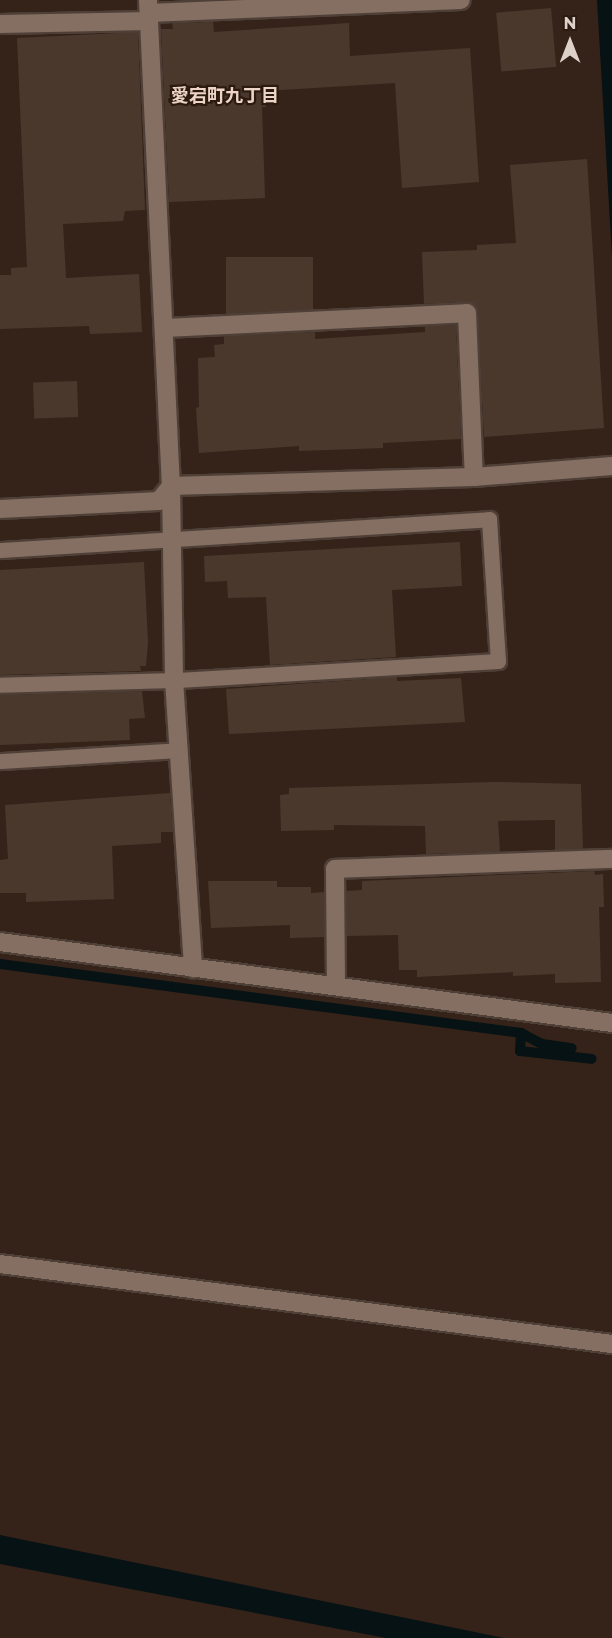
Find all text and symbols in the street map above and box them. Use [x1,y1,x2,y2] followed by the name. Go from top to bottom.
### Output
[540,12,600,72] north arrow
[564,14,576,33] text: N
[171,85,279,107] district label: 愛宕町九丁目

